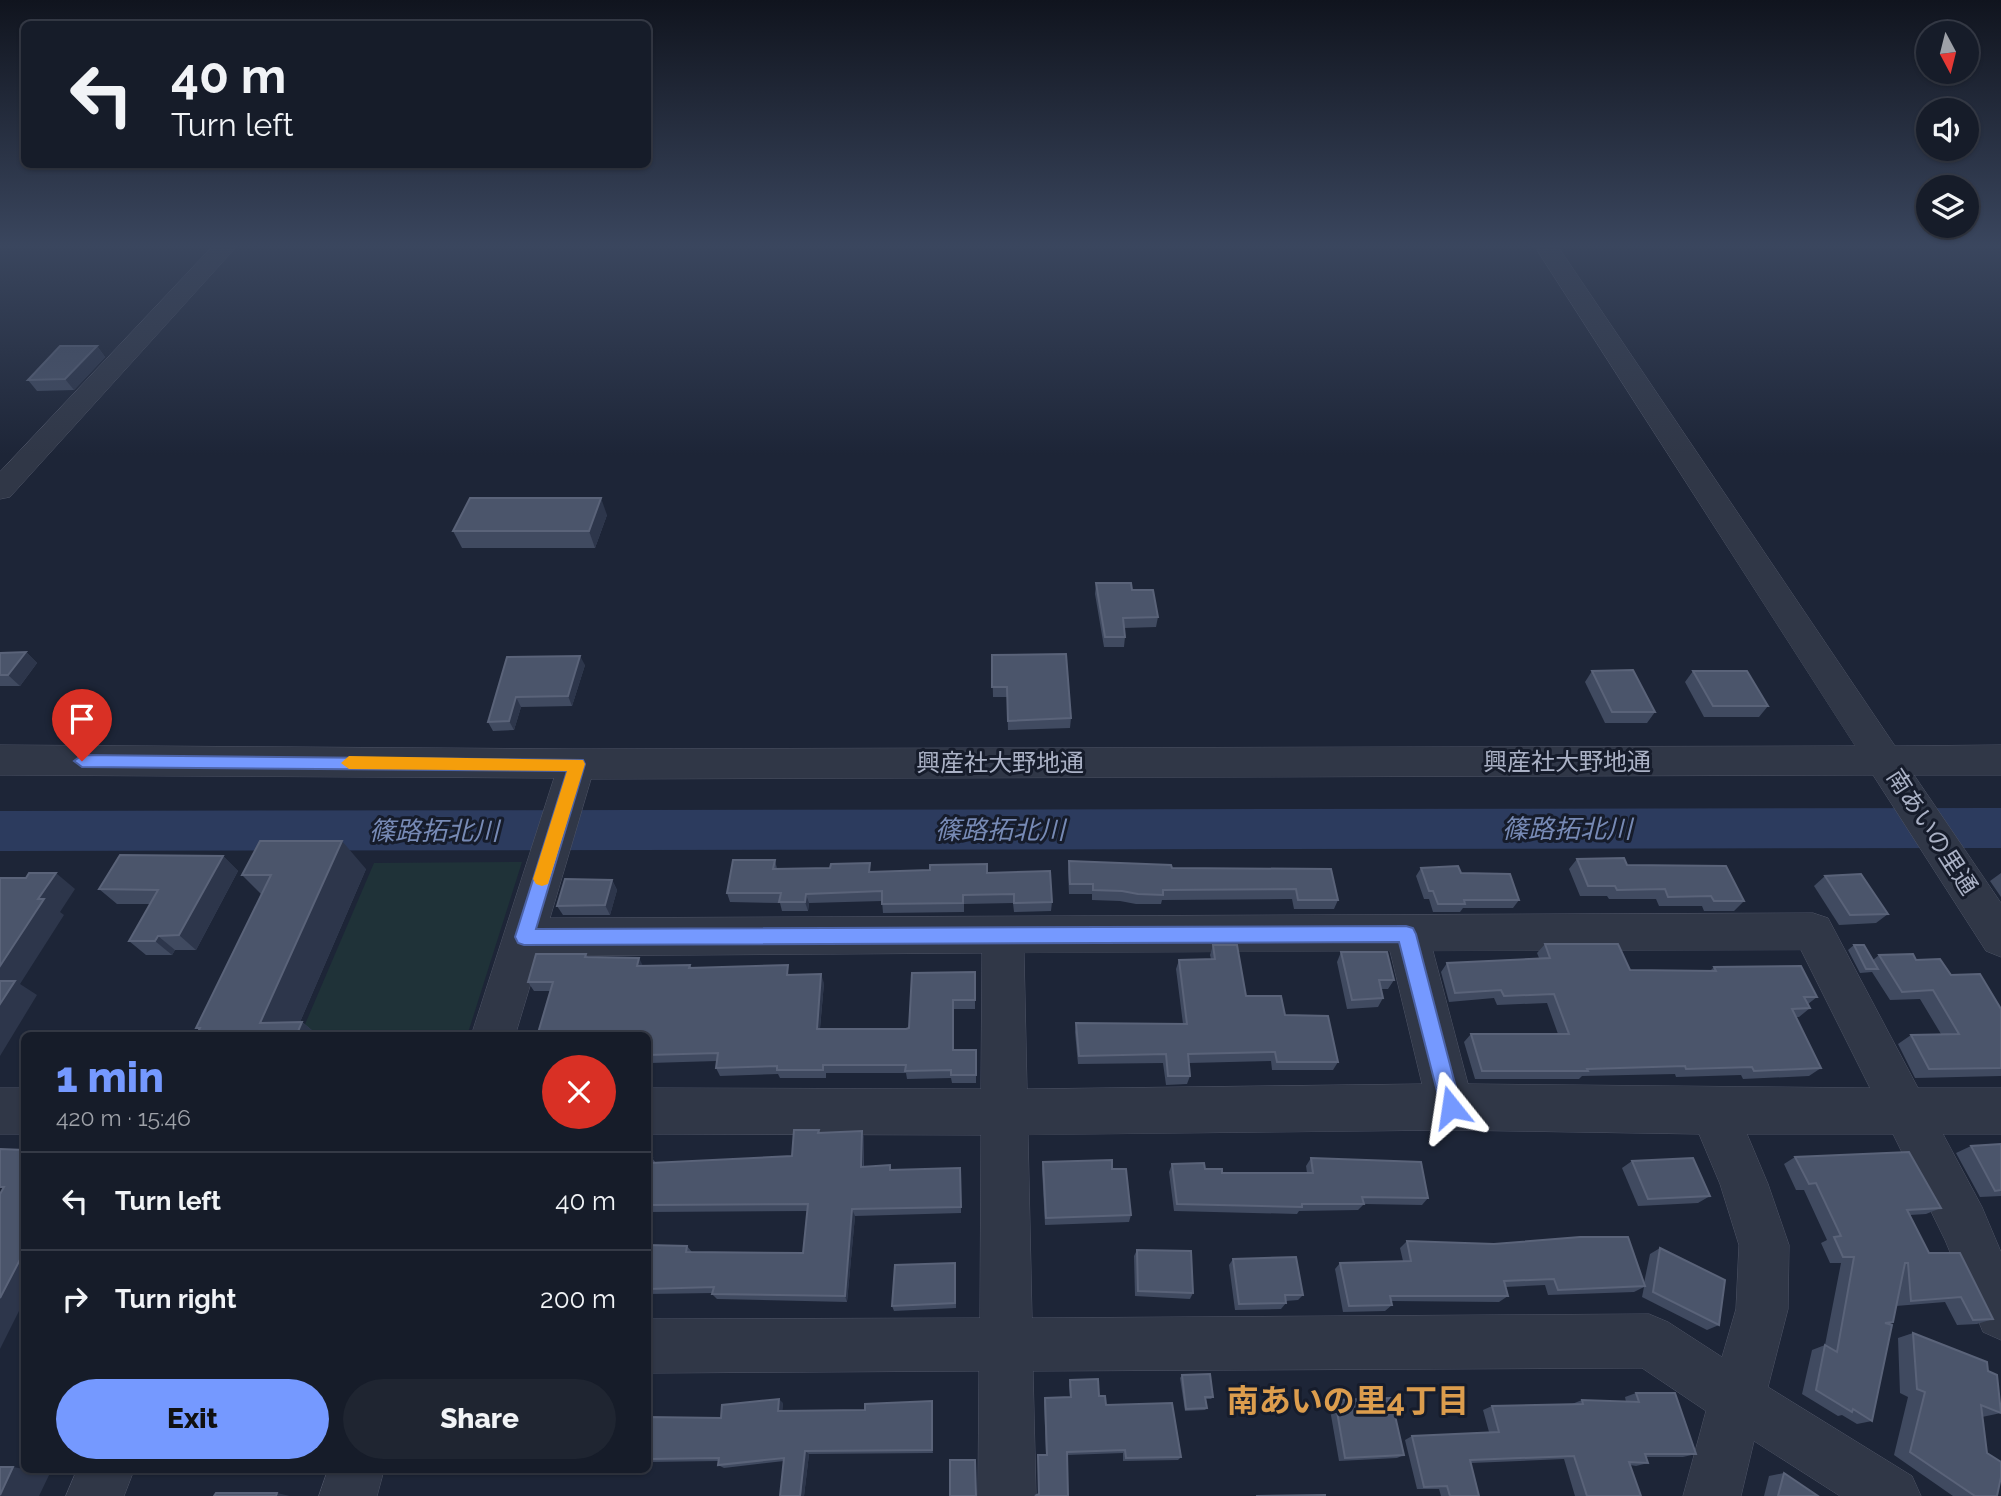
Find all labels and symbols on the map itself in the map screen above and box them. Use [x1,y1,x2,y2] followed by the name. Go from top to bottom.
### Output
[1916,21,1979,84] north arrow
[52,689,112,761] pin
[1483,747,1651,776] street label: 興産社大野地通
[916,748,1084,777] street label: 興産社大野地通
[1881,763,1984,900] street label: 南あいの里通
[1502,814,1635,844] water label: 篠路拓北川
[935,815,1068,845] water label: 篠路拓北川
[369,816,502,846] water label: 篠路拓北川
[1414,1070,1488,1144] position arrow
[1227,1382,1469,1419] district label: 南あいの里4丁目

